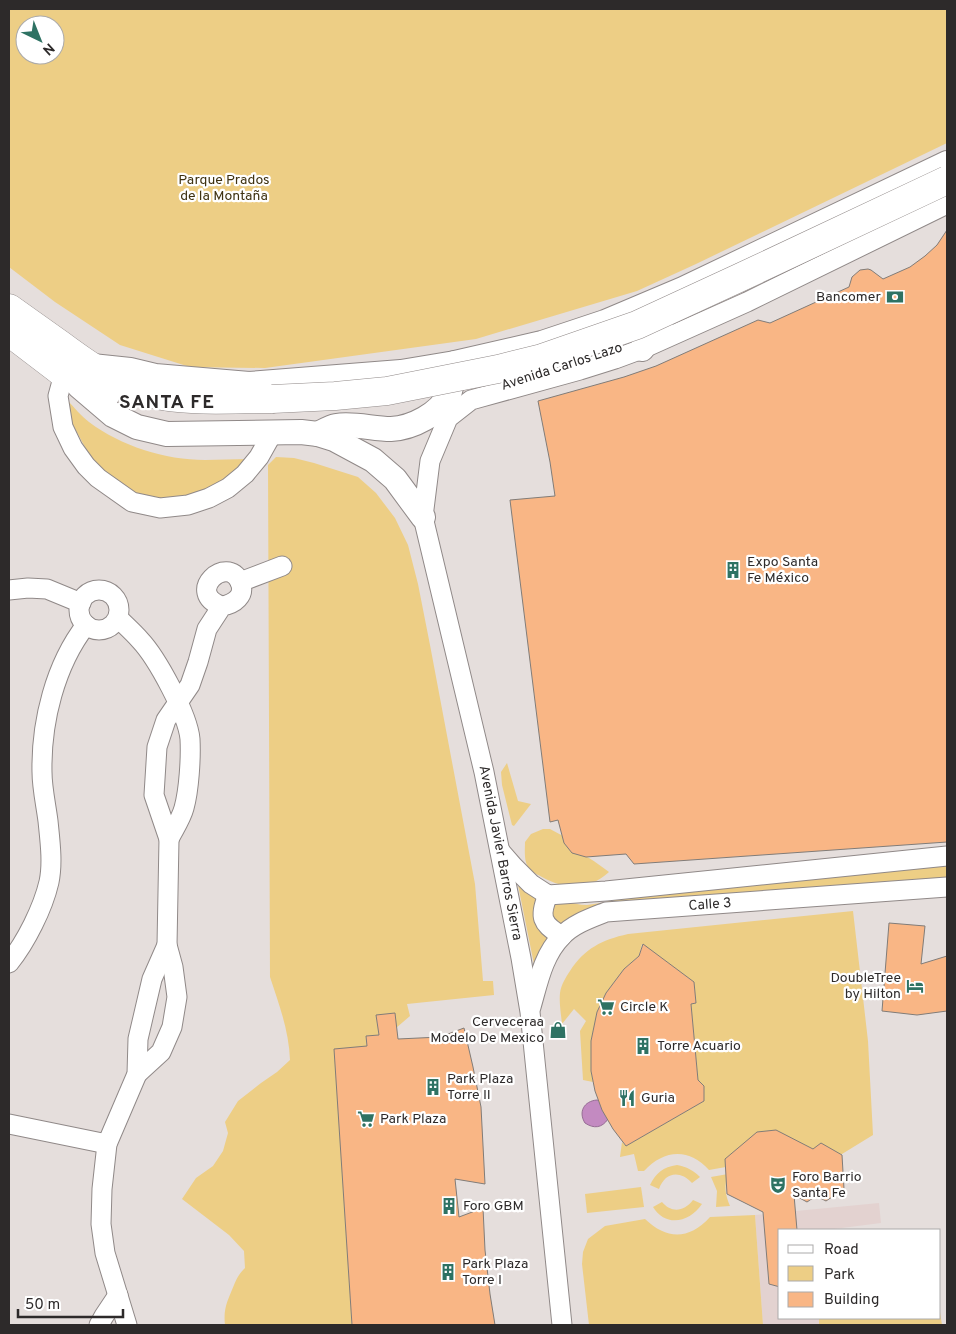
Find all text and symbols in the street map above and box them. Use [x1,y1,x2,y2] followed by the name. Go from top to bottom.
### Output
[15,15,65,65] north arrow
[38,39,57,58] text: N
[178,172,270,205] park label: Parque Prados de la Montaña
[885,287,905,307] bank icon: Bancomer
[816,289,882,306] place label: Bancomer
[499,339,625,395] street label: Avenida Carlos Lazo
[119,391,215,415] district label: SANTA FE
[747,554,818,587] place label: Expo Santa Fe México
[723,560,743,580] building icon: Expo Santa Fe México
[475,764,525,942] street label: Avenida Javier Barros Sierra
[688,895,732,915] street label: Calle 3
[830,970,901,1003] place label: DoubleTree by Hilton
[905,976,925,996] hotel icon: DoubleTree by Hilton
[596,997,616,1017] supermarket icon: Circle K
[620,999,668,1016] place label: Circle K
[430,1014,544,1047] place label: Cerveceraa Modelo De Mexico
[548,1020,568,1040] shop icon: Cerveceraa Modelo De Mexico
[633,1036,653,1056] building icon: Torre Acuario
[657,1038,741,1055] place label: Torre Acuario
[447,1071,513,1104] place label: Park Plaza Torre II
[423,1077,443,1097] building icon: Park Plaza Torre II
[617,1088,637,1108] restaurant icon: Guria
[641,1090,675,1107] place label: Guria
[356,1109,376,1129] supermarket icon: Park Plaza
[380,1111,446,1128] place label: Park Plaza
[792,1169,862,1202] place label: Foro Barrio Santa Fe
[768,1175,788,1195] theatre icon: Foro Barrio Santa Fe
[439,1196,459,1216] building icon: Foro GBM
[463,1198,524,1215] place label: Foro GBM
[778,1229,941,1319] legend
[824,1241,859,1260] text: Road
[462,1256,528,1289] place label: Park Plaza Torre I
[438,1262,458,1282] building icon: Park Plaza Torre I
[824,1266,855,1285] text: Park
[18,1286,122,1318] scale bar
[824,1291,879,1310] text: Building
[25,1296,60,1315] text: 50 m

